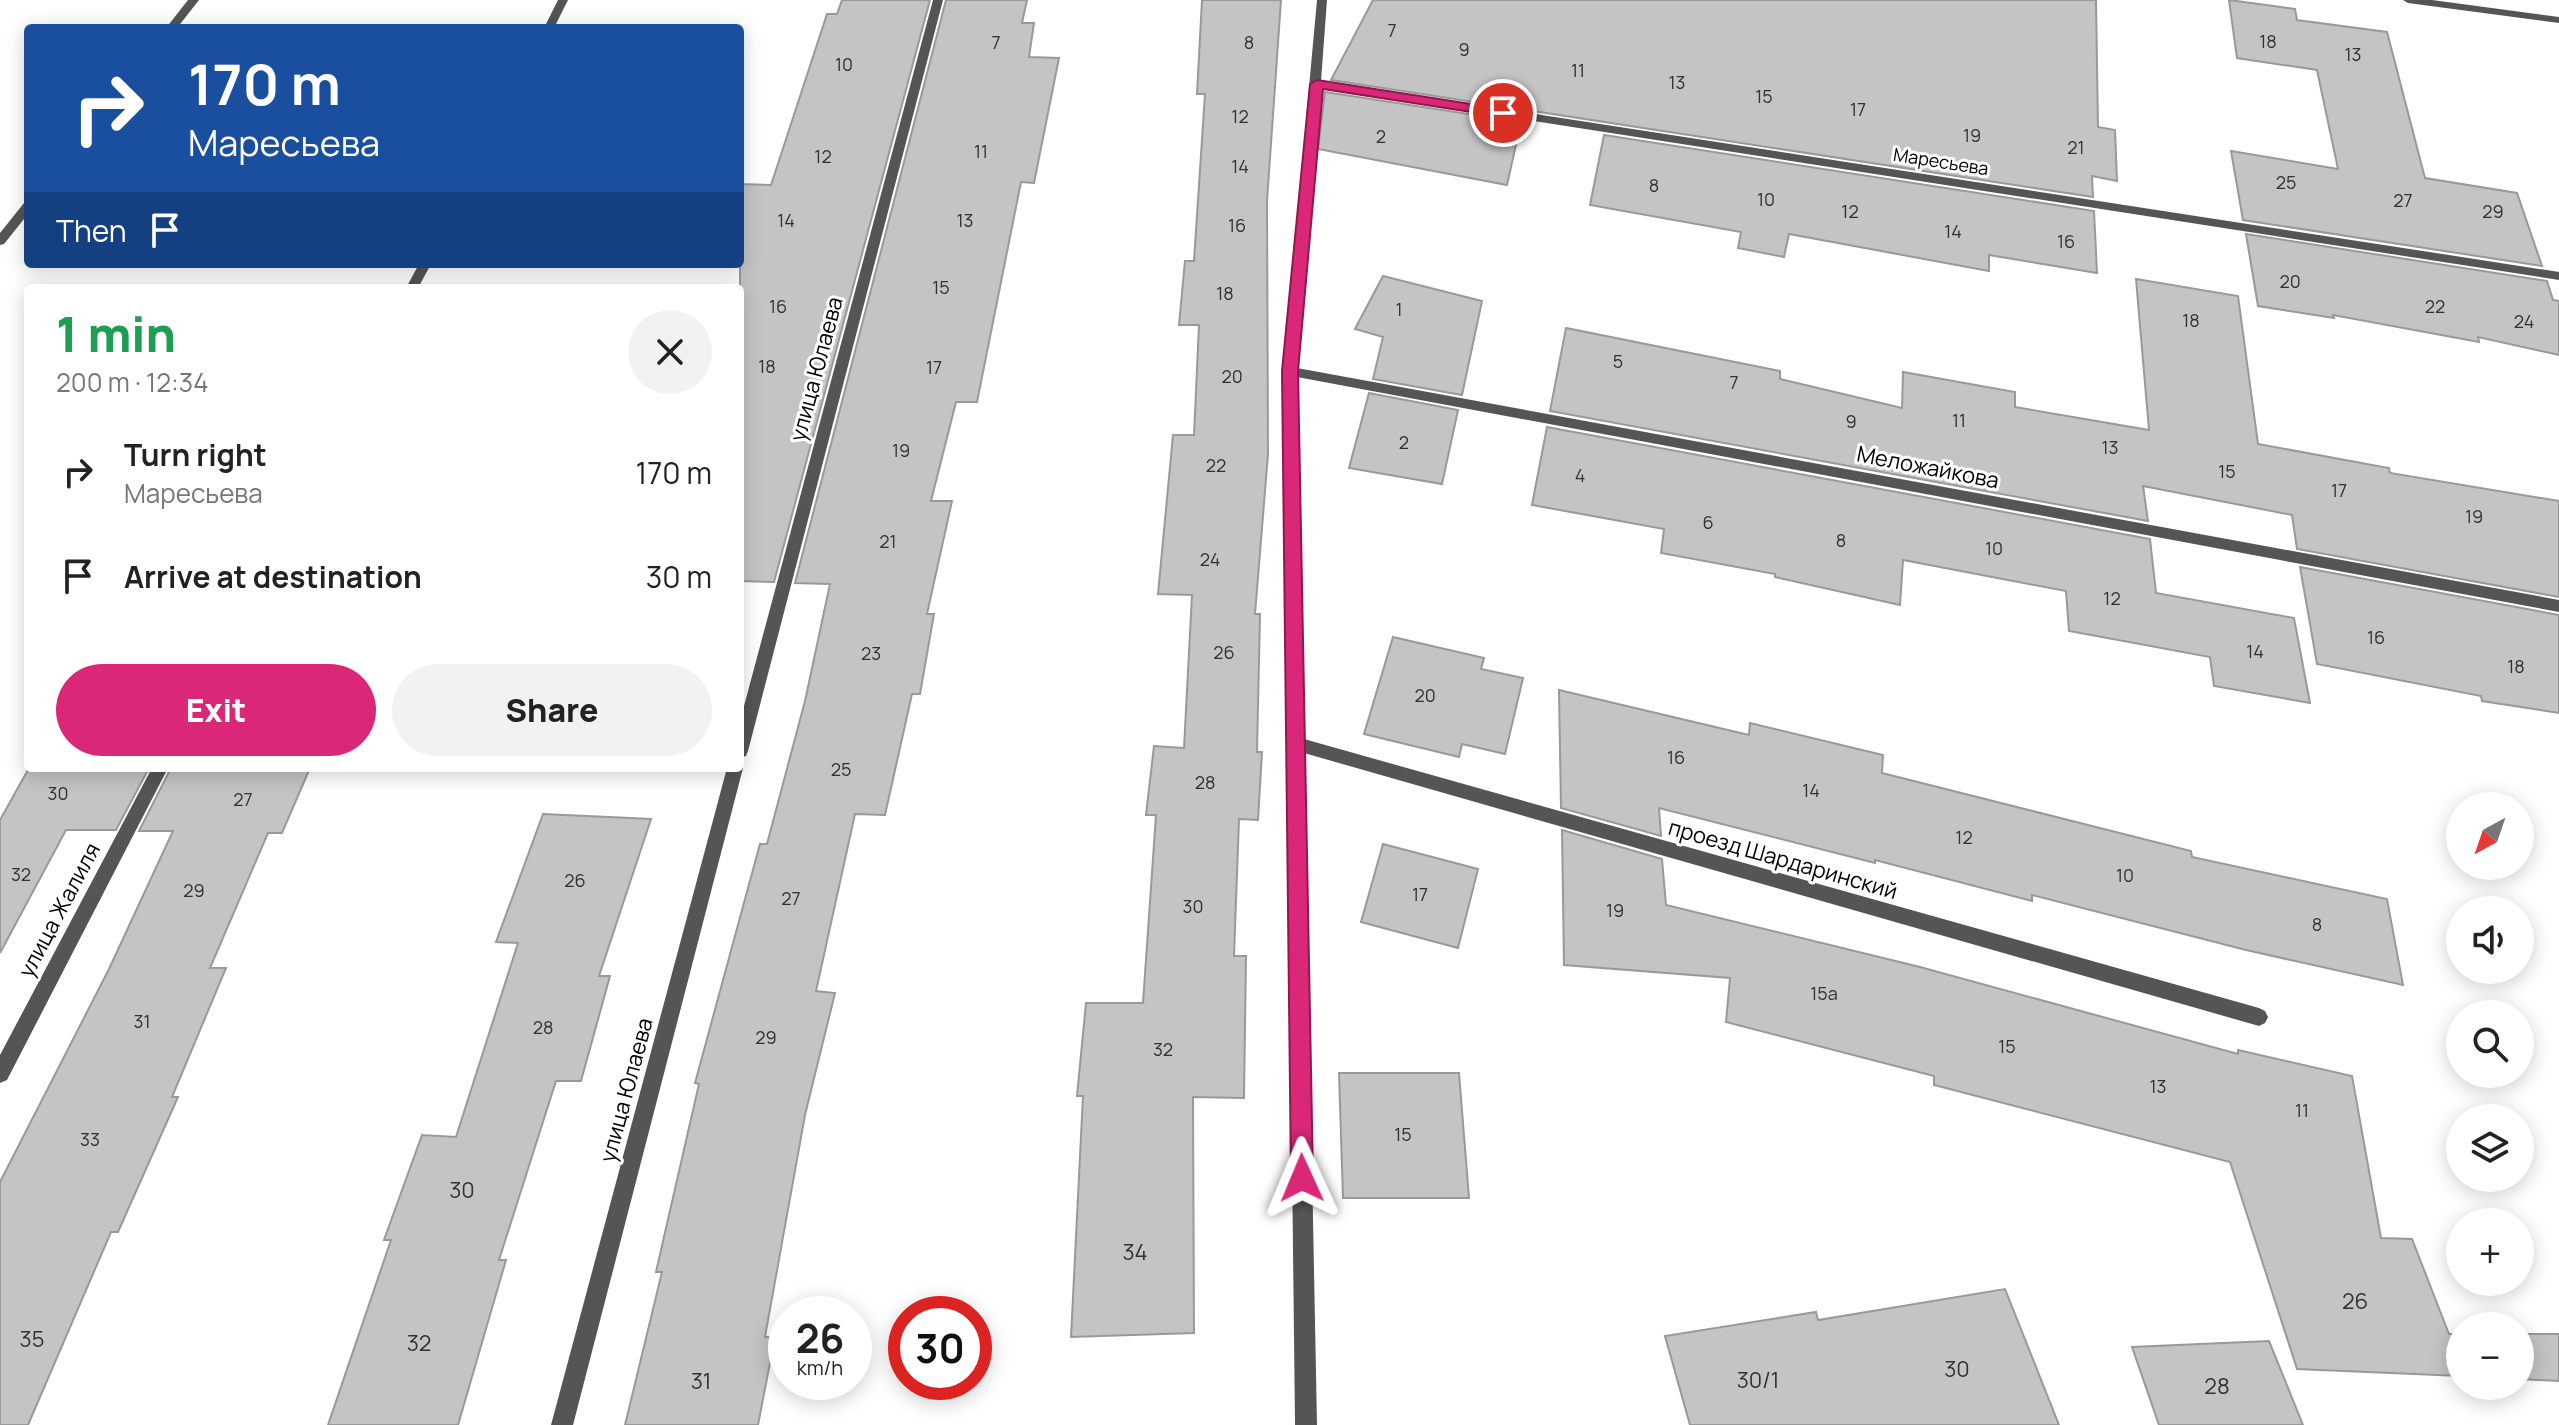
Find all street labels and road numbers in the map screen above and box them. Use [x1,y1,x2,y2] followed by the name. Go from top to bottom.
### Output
[1892,142,1990,180] street label: Маресьева
[782,293,850,445] street label: улица Юлаева
[1854,439,2002,495] street label: Меложайкова
[1665,812,1901,906] street label: проезд Шардаринский
[11,837,107,983] street label: улица Жалиля
[592,1014,660,1166] street label: улица Юлаева

